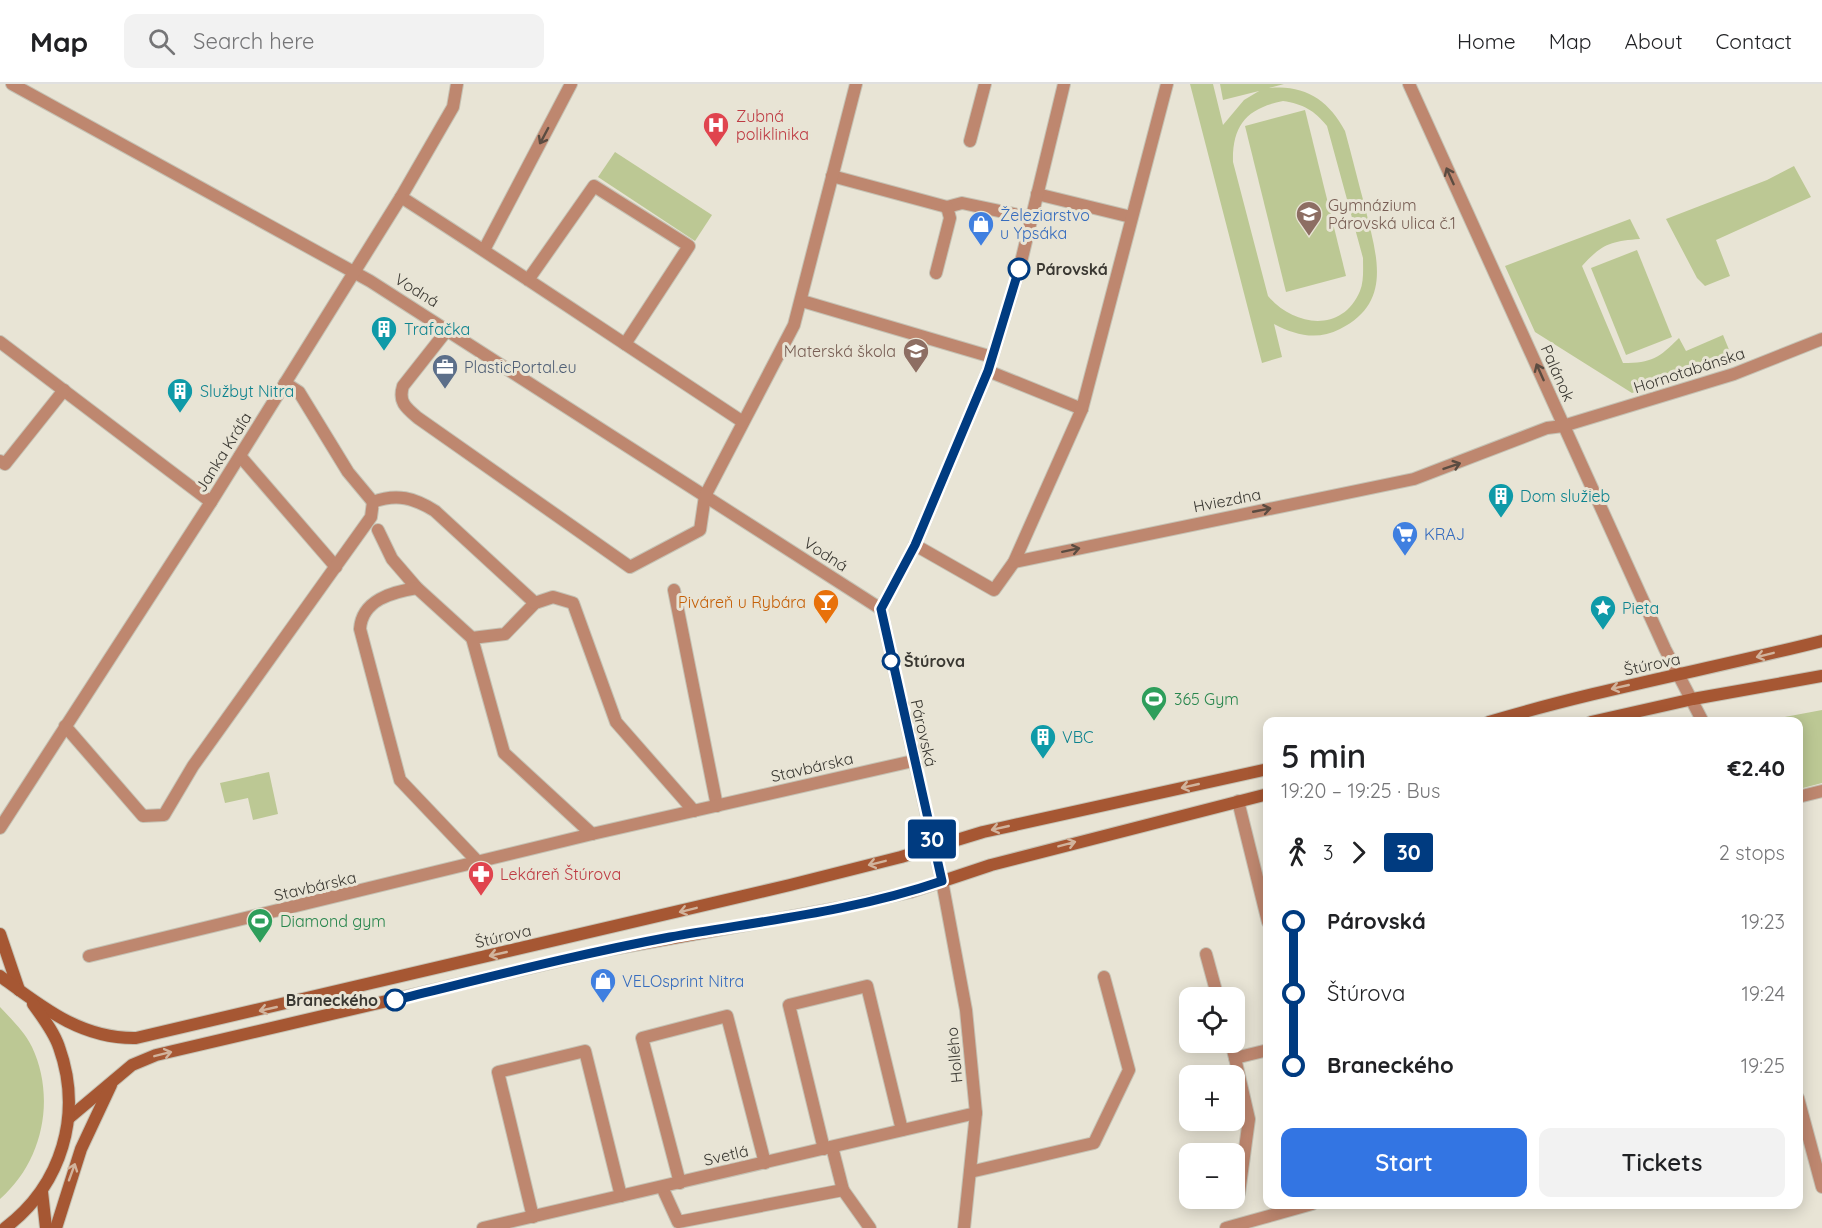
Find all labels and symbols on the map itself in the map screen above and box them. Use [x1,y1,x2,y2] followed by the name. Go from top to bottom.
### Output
[736,106,809,144] place label: Zubná poliklinika
[701,110,731,148] hospital icon: Zubná poliklinika
[538,126,549,144] one-way arrow
[1444,167,1456,185] one-way arrow
[1328,195,1456,233] place label: Gymnázium Párovská ulica č.1
[1294,199,1324,237] school or university icon: Gymnázium Párovská ulica č.1
[1000,205,1090,243] place label: Železiarstvo u Ypsáka
[966,209,996,247] shop icon: Železiarstvo u Ypsáka
[1008,258,1030,280] marker: Párovská
[1036,259,1108,279] place label: Párovská
[391,269,443,311] street label: Vodná
[369,314,399,352] building icon: Trafačka
[404,319,470,339] place label: Trafačka
[901,336,931,374] school or university icon: Materská škola
[784,341,896,361] place label: Materská škola
[1537,342,1579,404] street label: Palánok
[1631,343,1747,397] street label: Hornotabánska
[430,352,460,390] office icon: PlasticPortal.eu
[464,357,577,377] place label: PlasticPortal.eu
[1533,364,1545,382] one-way arrow
[165,376,195,414] building icon: Službyt Nitra
[200,381,294,401] place label: Službyt Nitra
[191,408,255,496] street label: Janka Kráľa
[1442,460,1461,471] one-way arrow
[1486,481,1516,519] building icon: Dom služieb
[1191,484,1263,516] street label: Hviezdna
[1520,486,1610,506] place label: Dom služieb
[1252,504,1272,515] one-way arrow
[1390,519,1420,557] supermarket icon: KRAJ
[1424,524,1465,544] place label: KRAJ
[800,532,852,576] street label: Vodná
[1062,543,1081,555] one-way arrow
[811,587,841,625] bar icon: Piváreň u Rybára
[678,592,806,612] place label: Piváreň u Rybára
[1588,593,1618,631] place icon: Pieta
[1622,598,1659,618] place label: Pieta
[1622,648,1682,680] street label: Štúrova
[1756,650,1775,662] one-way arrow
[904,651,965,671] place label: Štúrova
[882,652,900,670] marker: Štúrova
[1611,682,1630,694] one-way arrow
[1139,684,1169,722] sports icon: 365 Gym
[1174,689,1239,709] place label: 365 Gym
[907,697,941,769] street label: Párovská
[1028,722,1058,760] building icon: VBC
[1062,727,1094,747] place label: VBC
[769,748,855,786] street label: Stavbárska
[1181,781,1200,792] one-way arrow
[905,820,959,858] line badge: 30
[990,823,1009,835] one-way arrow
[1057,838,1076,849] one-way arrow
[868,857,887,869] one-way arrow
[466,859,496,897] pharmacy icon: Lekáreň Štúrova
[500,864,621,884] place label: Lekáreň Štúrova
[272,867,358,905] street label: Stavbárska
[679,904,698,916] one-way arrow
[245,906,275,944] sports icon: Diamond gym
[280,911,386,931] place label: Diamond gym
[473,920,533,952] street label: Štúrova
[489,949,508,961] one-way arrow
[588,966,618,1004] shop icon: VELOsprint Nitra
[622,971,744,991] place label: VELOsprint Nitra
[384,989,406,1011] marker: Braneckého
[286,990,378,1010] place label: Braneckého
[258,1003,277,1015] one-way arrow
[942,1026,966,1084] street label: Hollého
[153,1047,172,1059] one-way arrow
[702,1140,750,1170] street label: Svetlá
[68,1163,79,1182] one-way arrow

